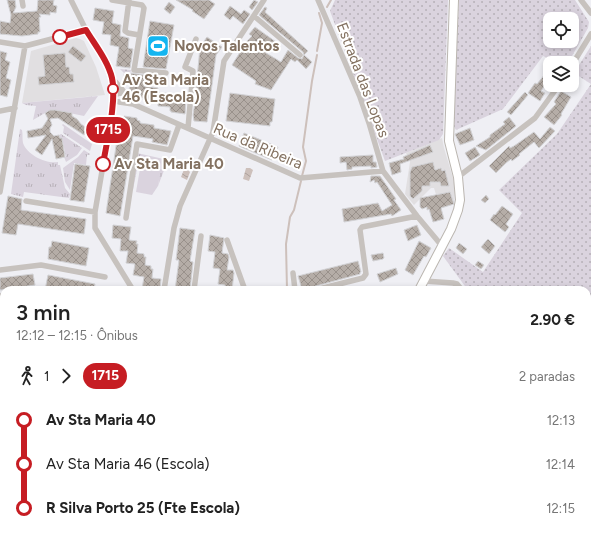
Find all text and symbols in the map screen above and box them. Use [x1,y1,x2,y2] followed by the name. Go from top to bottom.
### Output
[543,12,579,92] map controls
[543,12,579,48] button: locate
[333,20,393,140] street label: Estrada das Lopas
[52,29,68,45] unlabelled marker
[145,33,171,59] sports icon: Novos Talentos
[174,37,279,55] place label: Novos Talentos
[543,56,579,92] button: layers
[122,71,209,106] place label: Av Sta Maria 46 (Escola)
[107,83,119,95] marker: Av Sta Maria 46 (Escola)
[80,117,136,143] line badge: 1715
[211,119,305,173] street label: Rua da Ribeira
[94,121,122,138] text: 1715
[114,155,224,173] place label: Av Sta Maria 40
[95,156,111,172] marker: Av Sta Maria 40
[16,299,70,326] text: 3 min
[530,311,575,329] text: 2.90 €
[16,328,138,343] text: 12:12 – 12:15 · Ônibus
[16,365,38,387] icon: walk
[55,365,77,387] icon: forward
[91,367,119,384] text: 1715
[44,369,49,384] text: 1
[519,369,575,384] text: 2 paradas
[46,411,156,429] text: Av Sta Maria 40
[547,413,575,428] text: 12:13
[46,455,210,473] text: Av Sta Maria 46 (Escola)
[546,457,575,472] text: 12:14
[46,499,240,517] text: R Silva Porto 25 (Fte Escola)
[546,501,575,516] text: 12:15

